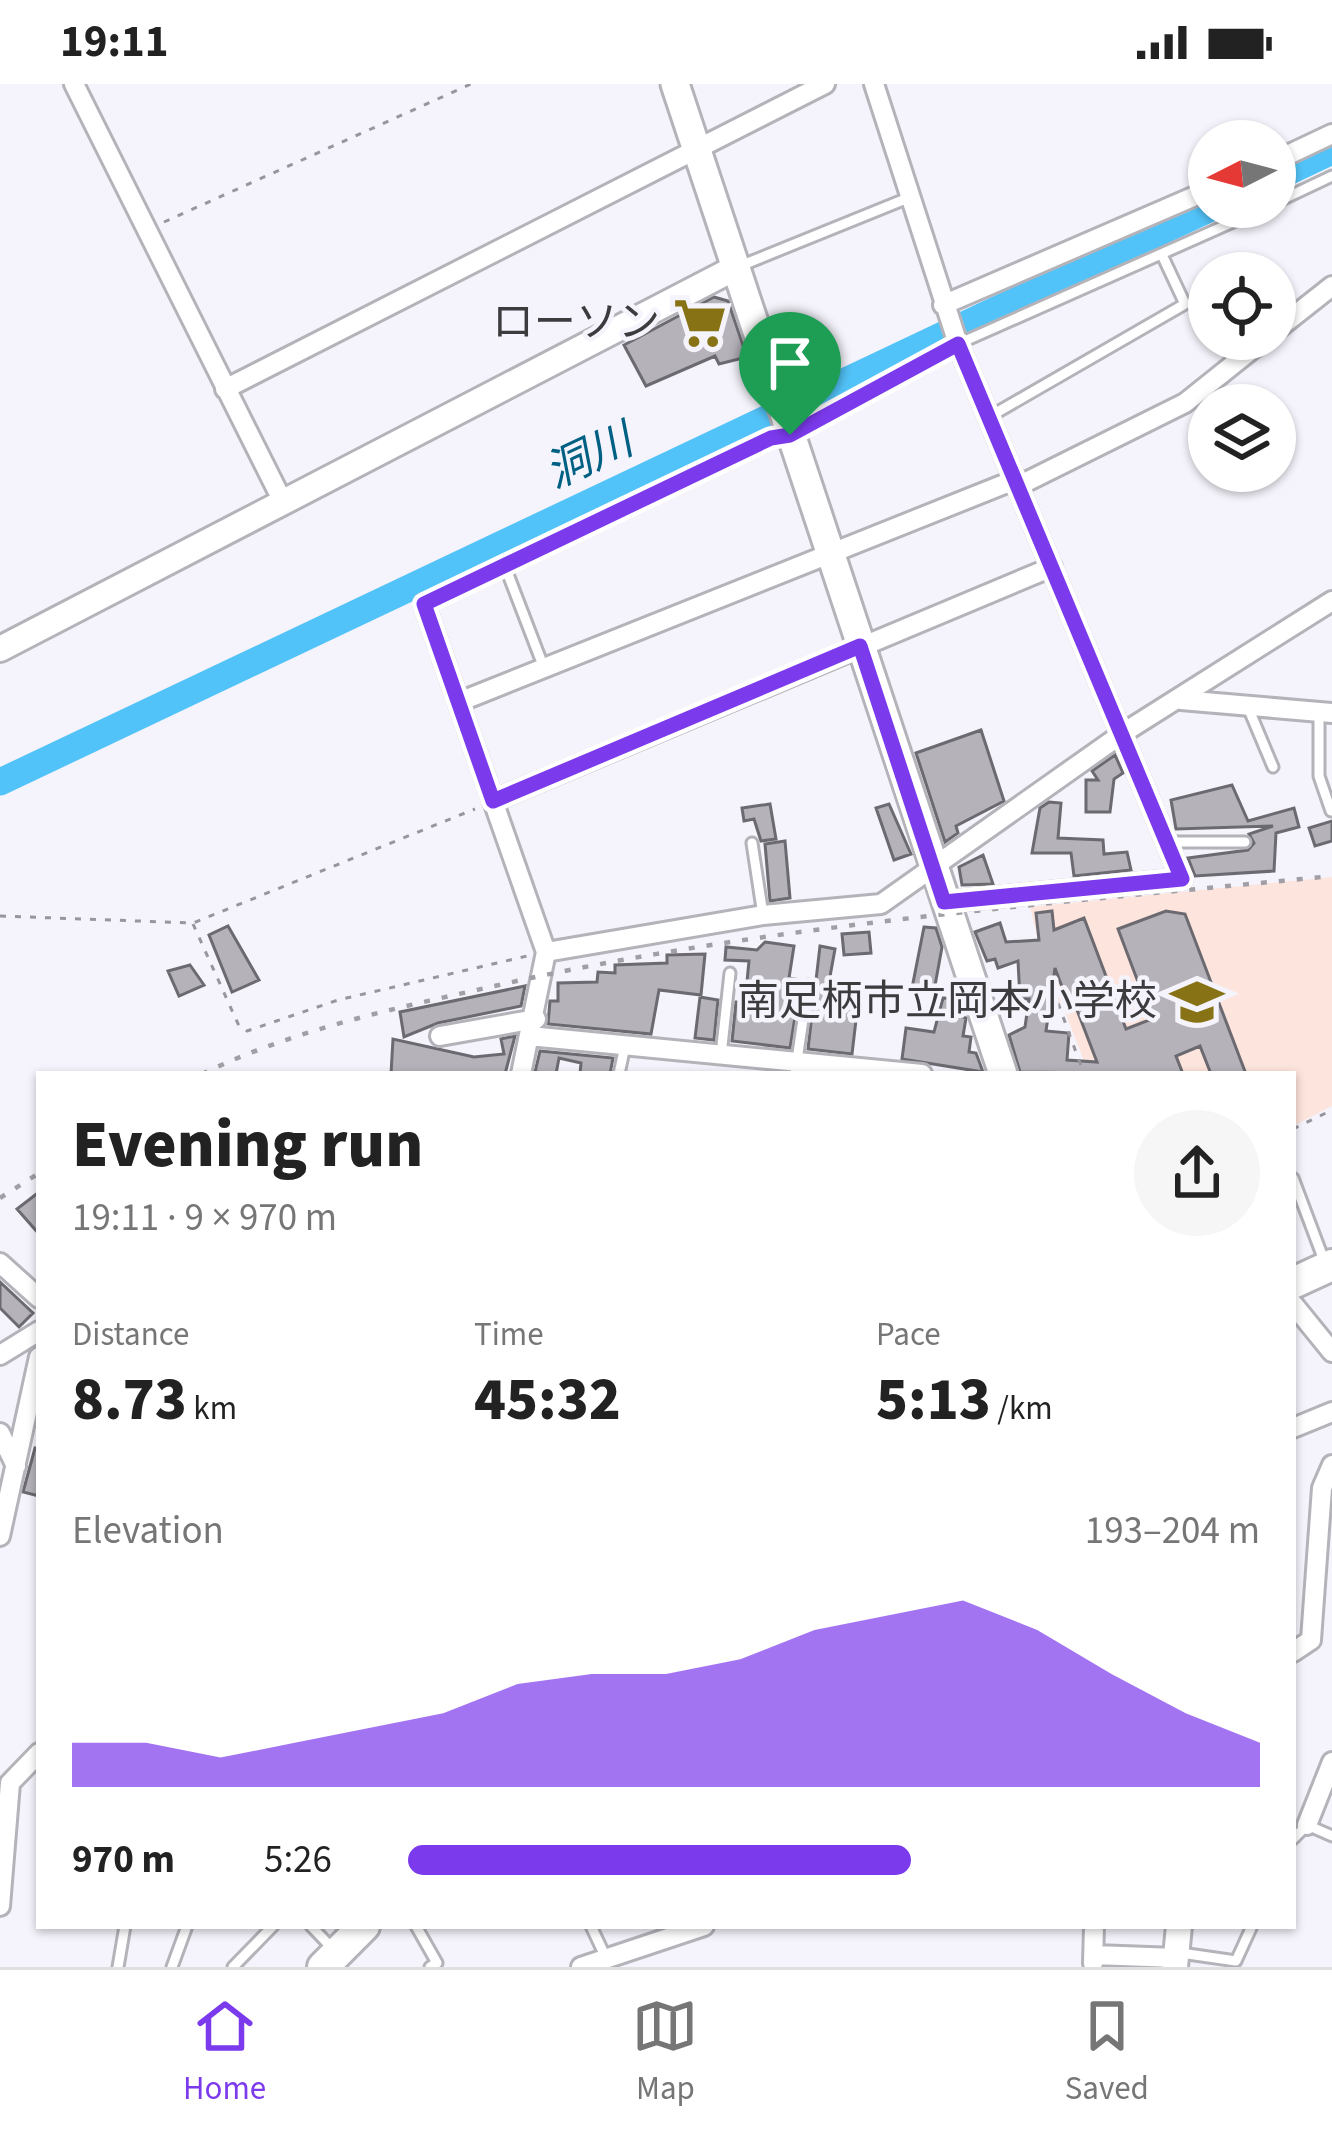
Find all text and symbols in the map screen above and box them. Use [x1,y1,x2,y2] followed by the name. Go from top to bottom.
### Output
[60,10,169,74] text: 19:11
[1188,120,1296,228] north arrow
[1188,120,1296,492] map controls
[1188,252,1296,360] button: locate
[492,293,660,353] place label: ローソン
[671,294,729,352] supermarket icon: ローソン
[739,312,841,435] pin
[757,330,823,396] icon: arrive
[1188,384,1296,492] button: layers
[535,407,647,505] water label: 洞川
[737,972,1157,1032] place label: 南足柄市立岡本小学校
[1168,973,1226,1031] school or university icon: 南足柄市立岡本小学校
[72,1098,423,1192] text: Evening run
[1134,1110,1260,1236] button: share
[72,1190,337,1246] text: 19:11 · 9 × 970 m
[72,1311,189,1358] text: Distance
[474,1311,544,1358] text: Time
[876,1311,941,1358] text: Pace
[72,1358,187,1443] text: 8.73
[474,1358,621,1443] text: 45:32
[876,1358,991,1443] text: 5:13
[187,1385,237,1432] text: km
[991,1385,1053,1432] text: /km
[72,1503,224,1559] text: Elevation
[1085,1503,1260,1559] text: 193–204 m
[72,1832,175,1888] text: 970 m
[264,1832,332,1888] text: 5:26
[183,1993,266,2112] tab: Home
[632,1993,698,2112] tab: Map
[1065,1993,1149,2112] tab: Saved

